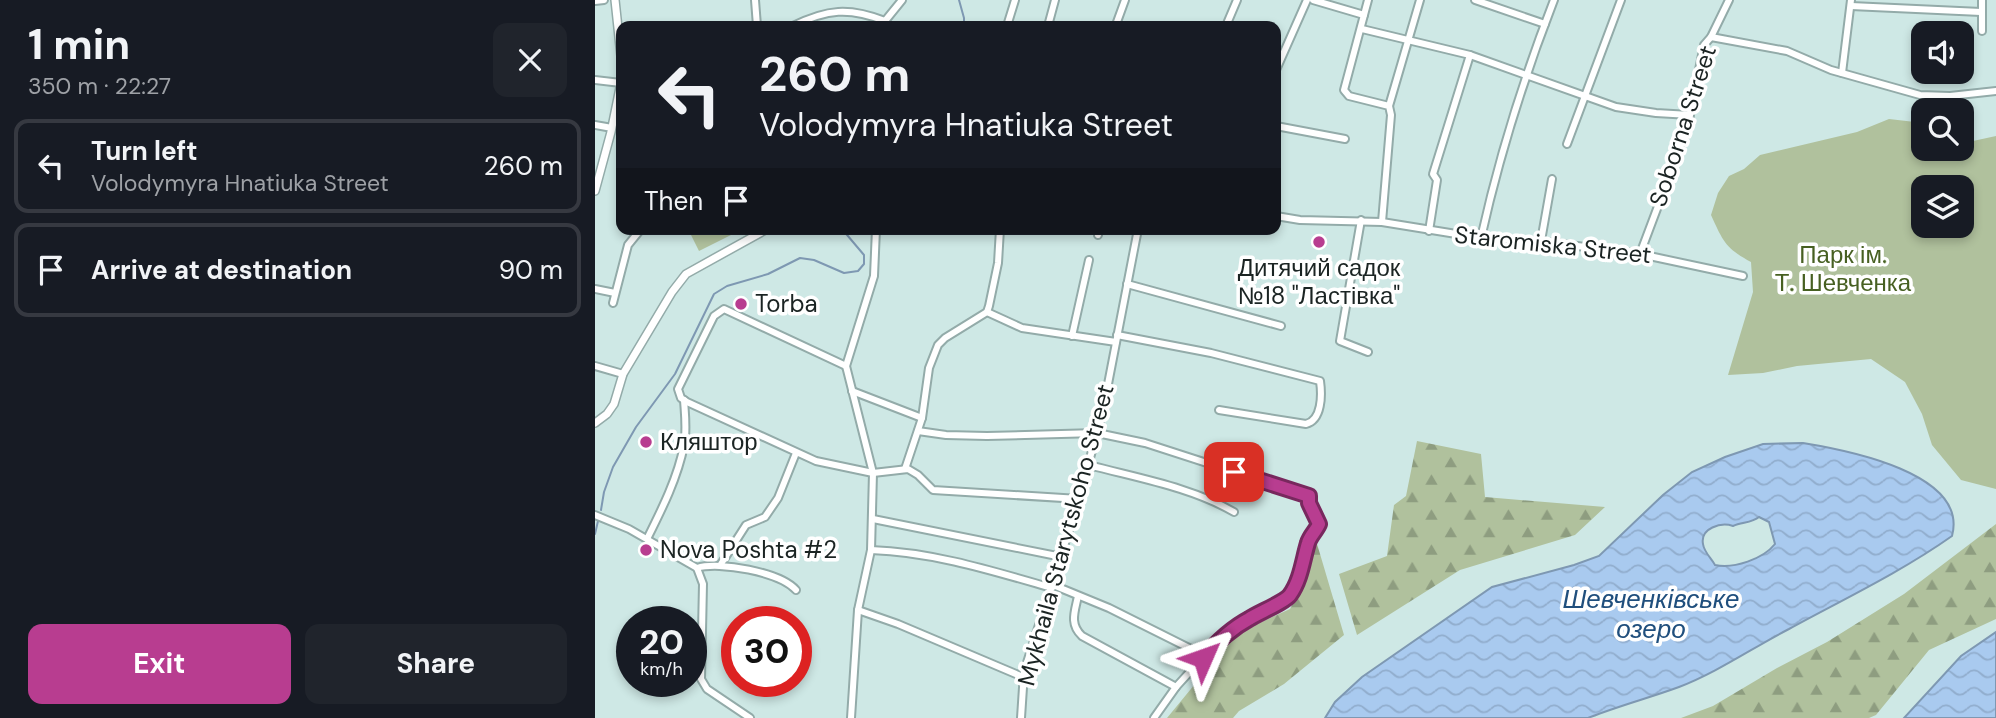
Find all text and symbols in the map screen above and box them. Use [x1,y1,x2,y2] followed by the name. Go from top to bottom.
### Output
[28,17,130,72] text: 1 min
[1911,21,1974,238] map controls
[1911,21,1974,84] button: sound
[493,23,567,97] button: close
[1642,41,1723,210] street label: Soborna Street
[759,42,910,106] text: 260 m
[644,49,735,140] icon: left
[28,71,171,101] text: 350 m · 22:27
[1911,98,1974,161] button: search
[759,104,1173,146] text: Volodymyra Hnatiuka Street
[91,134,198,168] text: Turn left
[32,147,70,185] icon: left
[484,149,563,183] text: 260 m
[91,168,389,198] text: Volodymyra Hnatiuka Street
[1911,175,1974,238] button: layers
[717,182,755,220] icon: arrive
[644,184,703,218] text: Then
[1453,219,1653,270] street label: Staromiska Street
[1311,234,1327,250] marker: Дитячий садок №18 "Ластівка"
[1775,239,1912,298] park label: Парк ім. Т. Шевченка
[32,251,70,289] icon: arrive
[1238,252,1401,311] place label: Дитячий садок №18 "Ластівка"
[91,253,352,287] text: Arrive at destination
[499,253,563,287] text: 90 m
[755,288,818,319] place label: Torba
[733,296,749,312] marker: Torba
[1010,381,1121,689] street label: Mykhaila Starytskoho Street
[660,426,758,457] place label: Кляштор
[638,434,654,450] marker: Кляштор
[1204,442,1264,502] pin
[1215,453,1253,491] icon: arrive
[660,534,837,565] place label: Nova Poshta #2
[638,542,654,558] marker: Nova Poshta #2
[1562,582,1740,646] water label: Шевченківське озеро
[721,606,812,697] speed limit sign: 30
[639,619,684,665] text: 20
[1166,621,1240,695] position arrow
[28,624,291,704] button: Exit
[305,624,567,704] button: Share
[640,657,683,681] text: km/h

